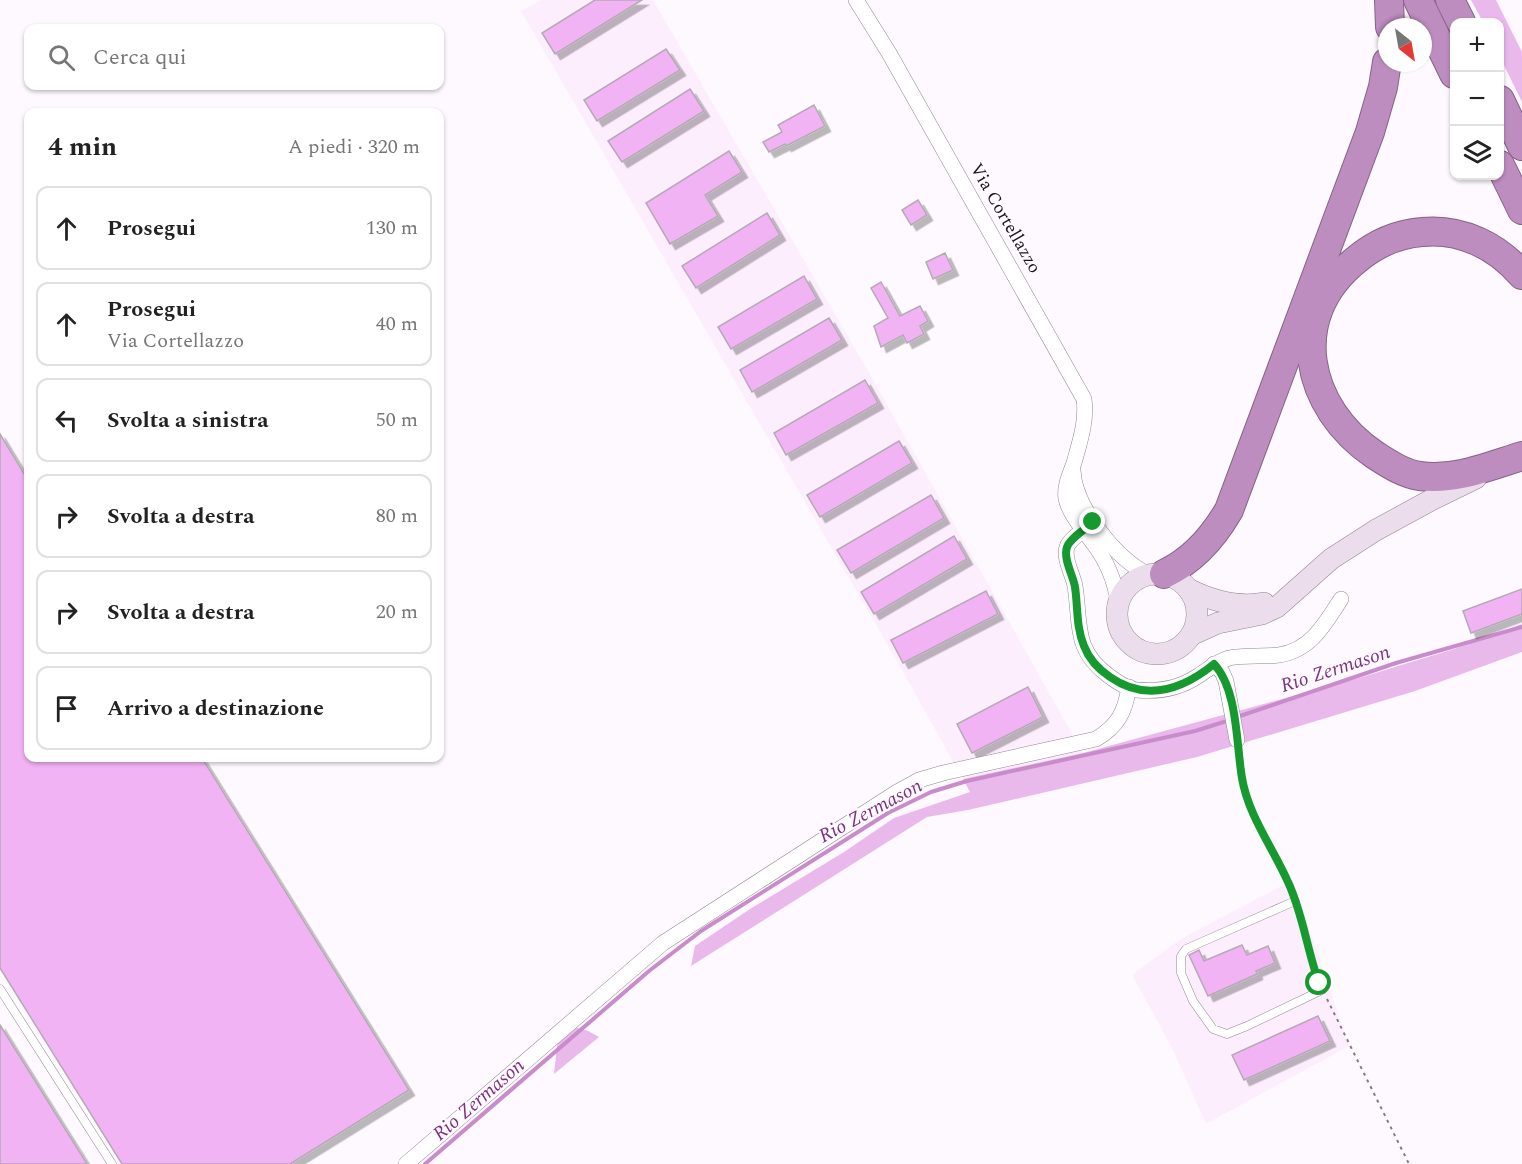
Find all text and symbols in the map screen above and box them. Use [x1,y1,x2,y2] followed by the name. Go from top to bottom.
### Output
[1378,18,1432,72] north arrow
[1450,18,1504,180] map controls
[1450,18,1504,72] button: +
[24,24,444,90] search box
[45,41,78,74] icon: search
[93,41,187,74] text: Cerca qui
[1450,72,1504,126] button: −
[1450,126,1504,180] button: layers
[48,127,117,167] text: 4 min
[288,132,420,162] text: A piedi · 320 m
[963,158,1048,278] street label: Via Cortellazzo
[50,212,83,245] icon: ahead
[107,212,196,245] text: Prosegui
[366,213,418,243] text: 130 m
[107,293,196,326] text: Prosegui
[50,308,83,341] icon: ahead
[376,309,418,339] text: 40 m
[107,326,244,356] text: Via Cortellazzo
[50,404,83,437] icon: left
[107,404,269,437] text: Svolta a sinistra
[376,405,418,435] text: 50 m
[50,500,83,533] icon: right
[107,500,254,533] text: Svolta a destra
[376,501,418,531] text: 80 m
[1079,508,1105,534] route end
[50,596,83,629] icon: right
[107,596,254,629] text: Svolta a destra
[376,597,418,627] text: 20 m
[1277,637,1394,701] water label: Rio Zermason
[50,692,83,725] icon: arrive
[107,692,324,725] text: Arrivo a destinazione
[813,771,928,851] water label: Rio Zermason
[1305,969,1331,995] route start
[426,1051,532,1148] water label: Rio Zermason

